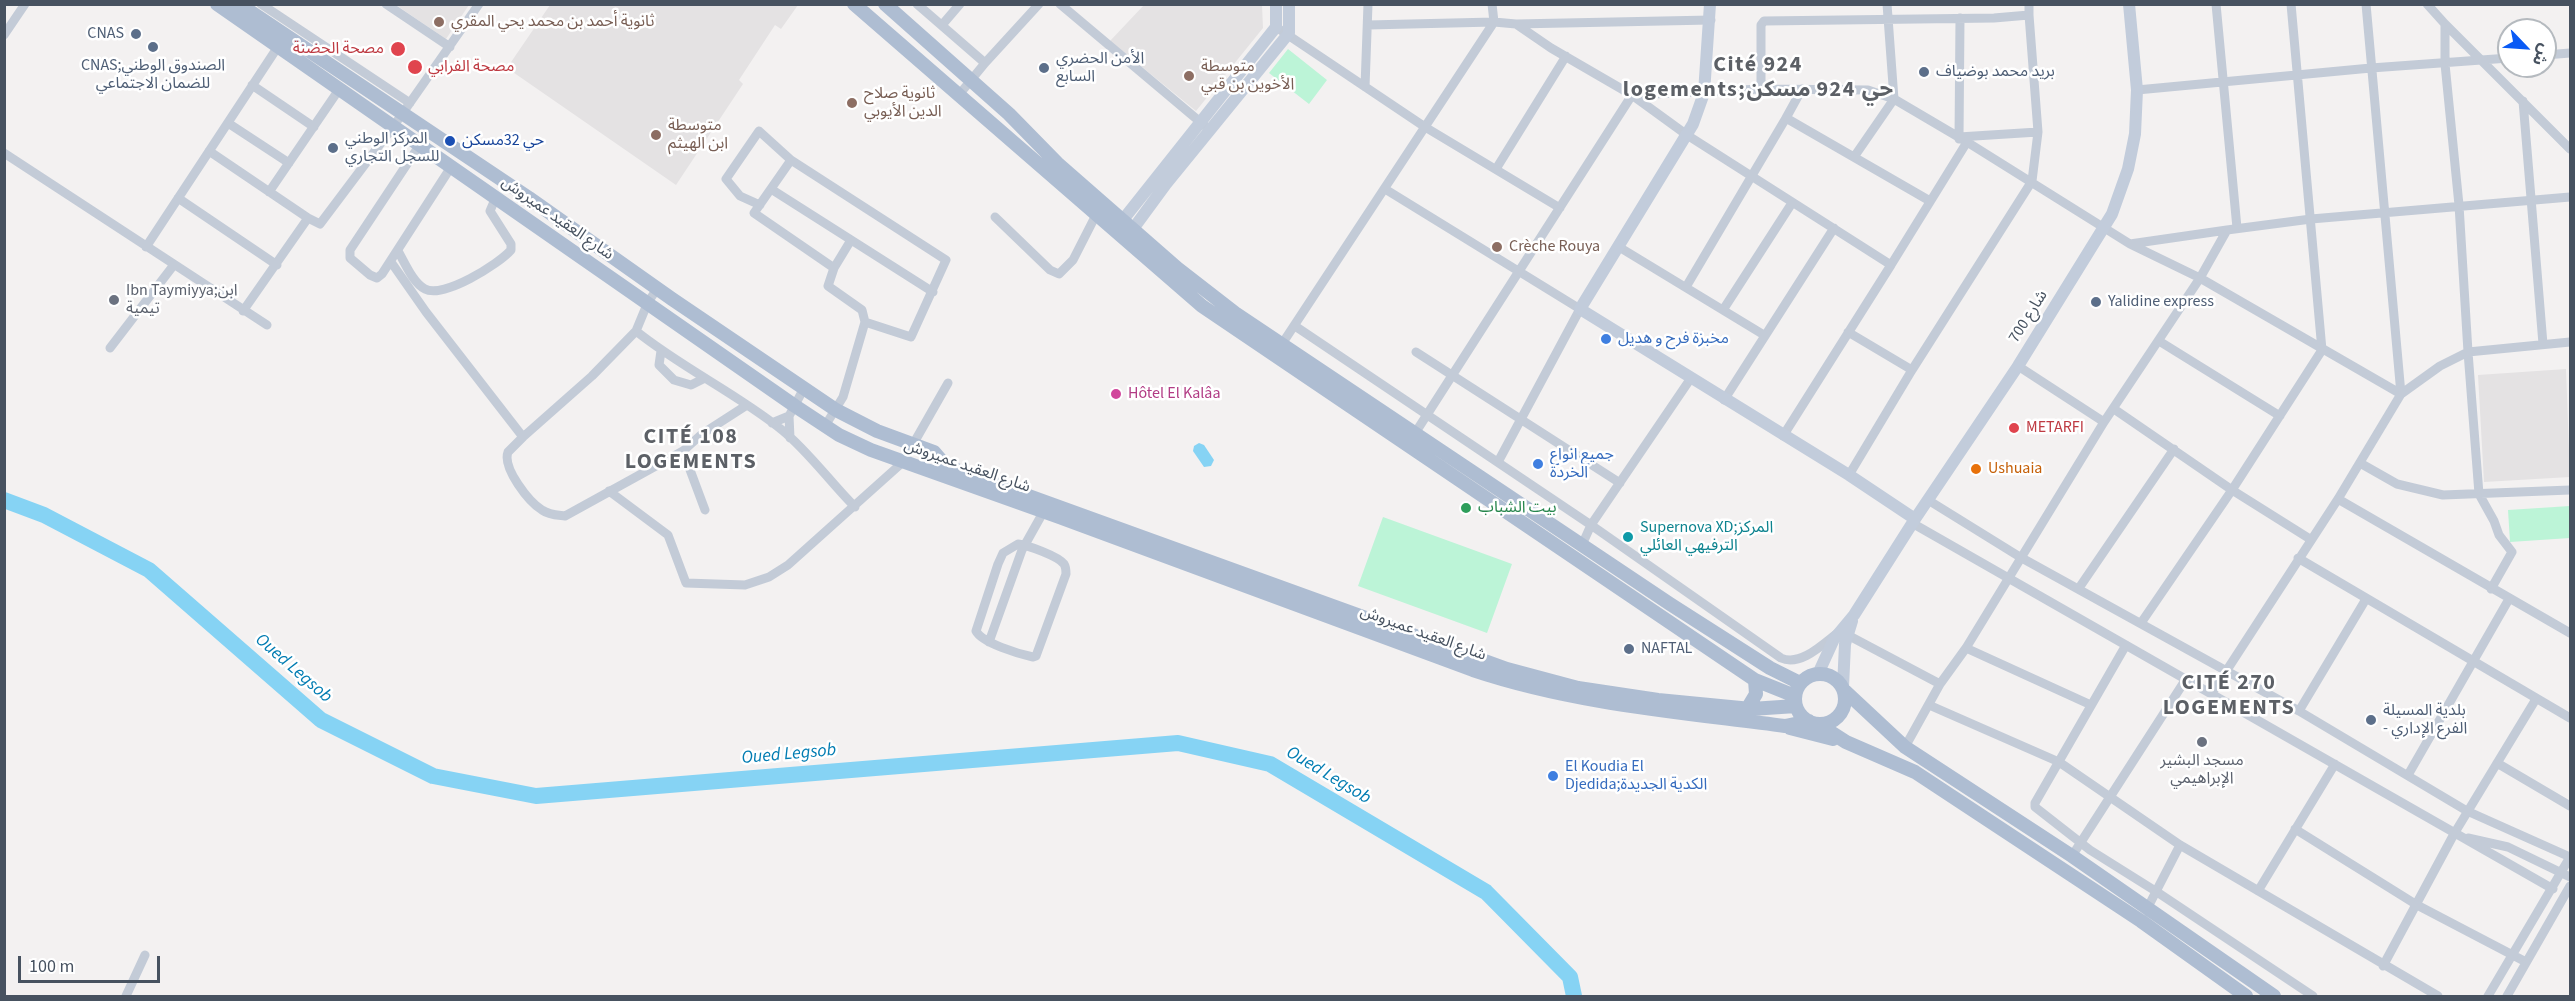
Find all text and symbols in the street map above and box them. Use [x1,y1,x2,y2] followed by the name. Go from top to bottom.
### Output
[451,12,655,32] place label: ثانوية أحمد بن محمد يحي المقري
[432,15,446,29] marker: ثانوية أحمد بن محمد يحي المقري
[2497,18,2557,78] north arrow
[87,24,124,44] place label: CNAS
[129,27,143,41] marker: CNAS
[293,39,384,59] place label: مصحة الحضنة
[146,40,160,54] marker: CNAS;الصندوق الوطني للضمان الاجتماعي
[389,40,407,58] marker: مصحة الحضنة
[2527,40,2556,69] text: ش
[1056,49,1144,87] place label: الأمن الحضري السابع
[1634,53,1882,104] district label: Cité 924 logements;حي 924 مسكن
[81,56,225,94] place label: CNAS;الصندوق الوطني للضمان الاجتماعي
[428,57,514,77] place label: مصحة الفرابي
[1201,57,1294,95] place label: متوسطة الأخوين بن قبي
[406,58,424,76] marker: مصحة الفرابي
[1037,61,1051,75] marker: الأمن الحضري السابع
[1936,62,2055,82] place label: بريد محمد بوضياف
[1917,65,1931,79] marker: بريد محمد بوضياف
[1182,69,1196,83] marker: متوسطة الأخوين بن قبي
[864,84,942,122] place label: ثانوية صلاح الدين الأيوبي
[845,96,859,110] marker: ثانوية صلاح الدين الأيوبي
[668,116,728,154] place label: متوسطة ابن الهيثم
[649,128,663,142] marker: متوسطة ابن الهيثم
[345,129,439,167] place label: المركز الوطني للسجل التجاري
[462,131,544,151] place label: حي 32مسكن
[443,134,457,148] marker: حي 32مسكن
[326,141,340,155] marker: المركز الوطني للسجل التجاري
[497,173,617,265] street label: شارع العقيد عميروش
[1509,237,1600,257] place label: Crèche Rouya
[1490,240,1504,254] marker: Crèche Rouya
[126,281,238,319] place label: Ibn Taymiyya;ابن تيمية
[2005,287,2053,347] street label: شارع 700
[2108,292,2214,312] place label: Yalidine express
[107,293,121,307] marker: Ibn Taymiyya;ابن تيمية
[2089,295,2103,309] marker: Yalidine express
[1618,329,1729,349] place label: مخبزة فرح و هديل
[1599,332,1613,346] marker: مخبزة فرح و هديل
[1128,384,1220,404] place label: Hôtel El Kalâa
[1109,387,1123,401] marker: Hôtel El Kalâa
[2026,418,2084,438] place label: METARFI
[2007,421,2021,435] marker: METARFI
[625,425,757,476] district label: CITÉ 108 LOGEMENTS
[901,436,1033,498] street label: شارع العقيد عميروش
[1550,445,1614,483] place label: جميع انواع الخردة
[1531,457,1545,471] marker: جميع انواع الخردة
[1988,459,2042,479] place label: Ushuaia
[1969,462,1983,476] marker: Ushuaia
[1478,498,1557,518] place label: بيت الشباب
[1459,501,1473,515] marker: بيت الشباب
[1640,518,1773,556] place label: Supernova XD;المركز الترفيهي العائلي
[1621,530,1635,544] marker: Supernova XD;المركز الترفيهي العائلي
[1358,602,1488,666] street label: شارع العقيد عميروش
[250,630,336,708] water label: Oued Legsob
[1641,639,1692,659] place label: NAFTAL
[1622,642,1636,656] marker: NAFTAL
[2163,671,2295,722] district label: CITÉ 270 LOGEMENTS
[2383,701,2467,739] place label: بلدية المسيلة - الفرع الإداري
[2364,713,2378,727] marker: بلدية المسيلة - الفرع الإداري
[2195,735,2209,749] marker: مسجد البشير الإبراهيمي
[741,740,837,770] water label: Oued Legsob
[1282,742,1374,810] water label: Oued Legsob
[2160,751,2244,789] place label: مسجد البشير الإبراهيمي
[1565,757,1707,795] place label: El Koudia El Djedida;الكدية الجديدة
[1546,769,1560,783] marker: El Koudia El Djedida;الكدية الجديدة
[21,944,164,982] scale bar
[29,954,74,979] text: 100 m

